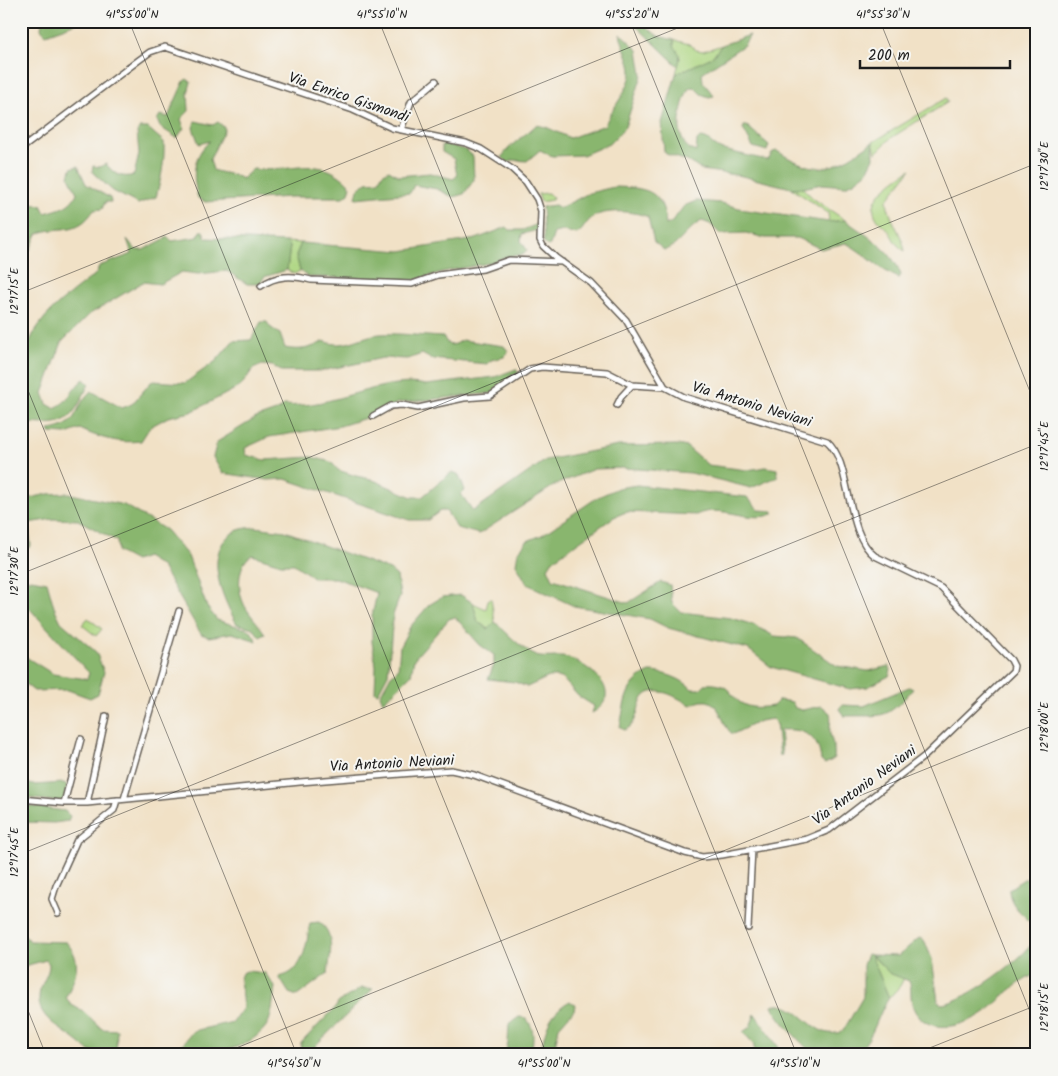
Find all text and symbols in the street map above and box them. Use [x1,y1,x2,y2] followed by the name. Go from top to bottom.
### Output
[105,5,159,24] text: 41°55'00"N
[357,5,407,24] text: 41°55'10"N
[605,5,659,24] text: 41°55'20"N
[856,5,910,24] text: 41°55'30"N
[860,38,1010,70] scale bar
[868,44,910,68] text: 200 m
[285,66,414,130] street label: Via Enrico Gismondi
[1035,140,1054,191] text: 12°17'30"E
[5,266,24,315] text: 12°17'15"E
[689,375,816,435] street label: Via Antonio Neviani
[1035,420,1054,471] text: 12°17'45"E
[5,545,24,596] text: 12°17'30"E
[1035,701,1054,752] text: 12°18'00"E
[807,739,923,832] street label: Via Antonio Neviani
[329,749,456,779] street label: Via Antonio Neviani
[5,826,24,877] text: 12°17'45"E
[1035,982,1054,1031] text: 12°18'15"E
[267,1054,321,1073] text: 41°54'50"N
[517,1054,571,1073] text: 41°55'00"N
[770,1054,820,1073] text: 41°55'10"N

